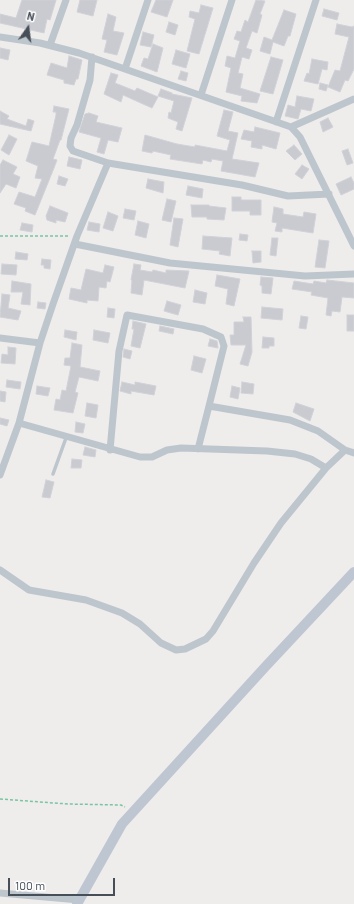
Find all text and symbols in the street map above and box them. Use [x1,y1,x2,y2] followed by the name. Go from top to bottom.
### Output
[8,8,48,48] north arrow
[26,9,36,23] text: N
[10,870,117,896] scale bar
[15,878,45,892] text: 100 m

